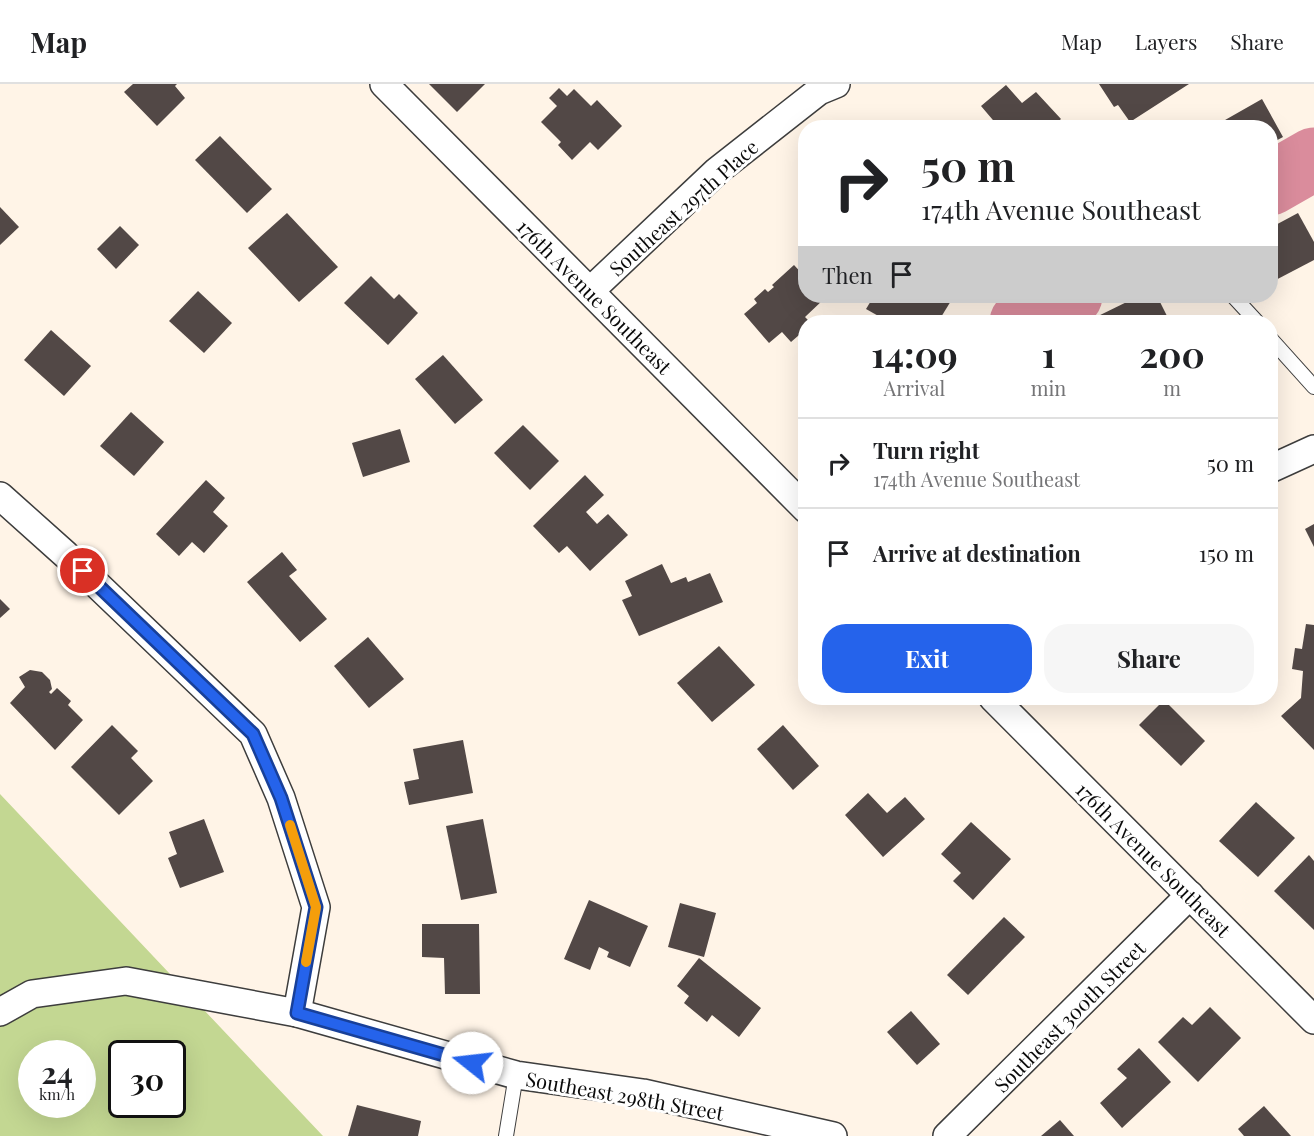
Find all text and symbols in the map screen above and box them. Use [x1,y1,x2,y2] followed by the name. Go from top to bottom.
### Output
[30,23,87,60] text: Map
[1061,27,1102,55] text: Map
[1135,27,1197,55] text: Layers
[1230,27,1284,55] text: Share
[603,133,763,281] street label: Southeast 297th Place
[921,137,1015,193] text: 50 m
[822,144,900,222] icon: right
[921,191,1201,227] text: 174th Avenue Southeast
[512,213,679,380] street label: 176th Avenue Southeast
[885,258,918,291] icon: arrive
[822,260,873,290] text: Then
[871,329,958,377] text: 14:09
[1042,329,1055,377] text: 1
[1140,329,1205,377] text: 200
[884,374,945,401] text: Arrival
[1031,374,1066,401] text: min
[1163,374,1181,401] text: m
[873,435,979,465] text: Turn right
[822,447,855,480] icon: right
[1207,448,1254,478] text: 50 m
[873,465,1080,492] text: 174th Avenue Southeast
[822,537,855,570] icon: arrive
[873,538,1081,568] text: Arrive at destination
[1199,538,1254,568] text: 150 m
[57,545,108,596] pin
[66,554,99,587] icon: arrive
[822,624,1032,693] button: Exit
[1044,624,1254,693] button: Share
[1071,776,1238,943] street label: 176th Avenue Southeast
[988,934,1151,1097] street label: Southeast 300th Street
[440,1031,504,1095] position arrow
[108,1040,186,1118] speed limit sign: 30
[41,1052,73,1092] text: 24
[524,1064,727,1126] street label: Southeast 298th Street
[39,1084,75,1104] text: km/h

